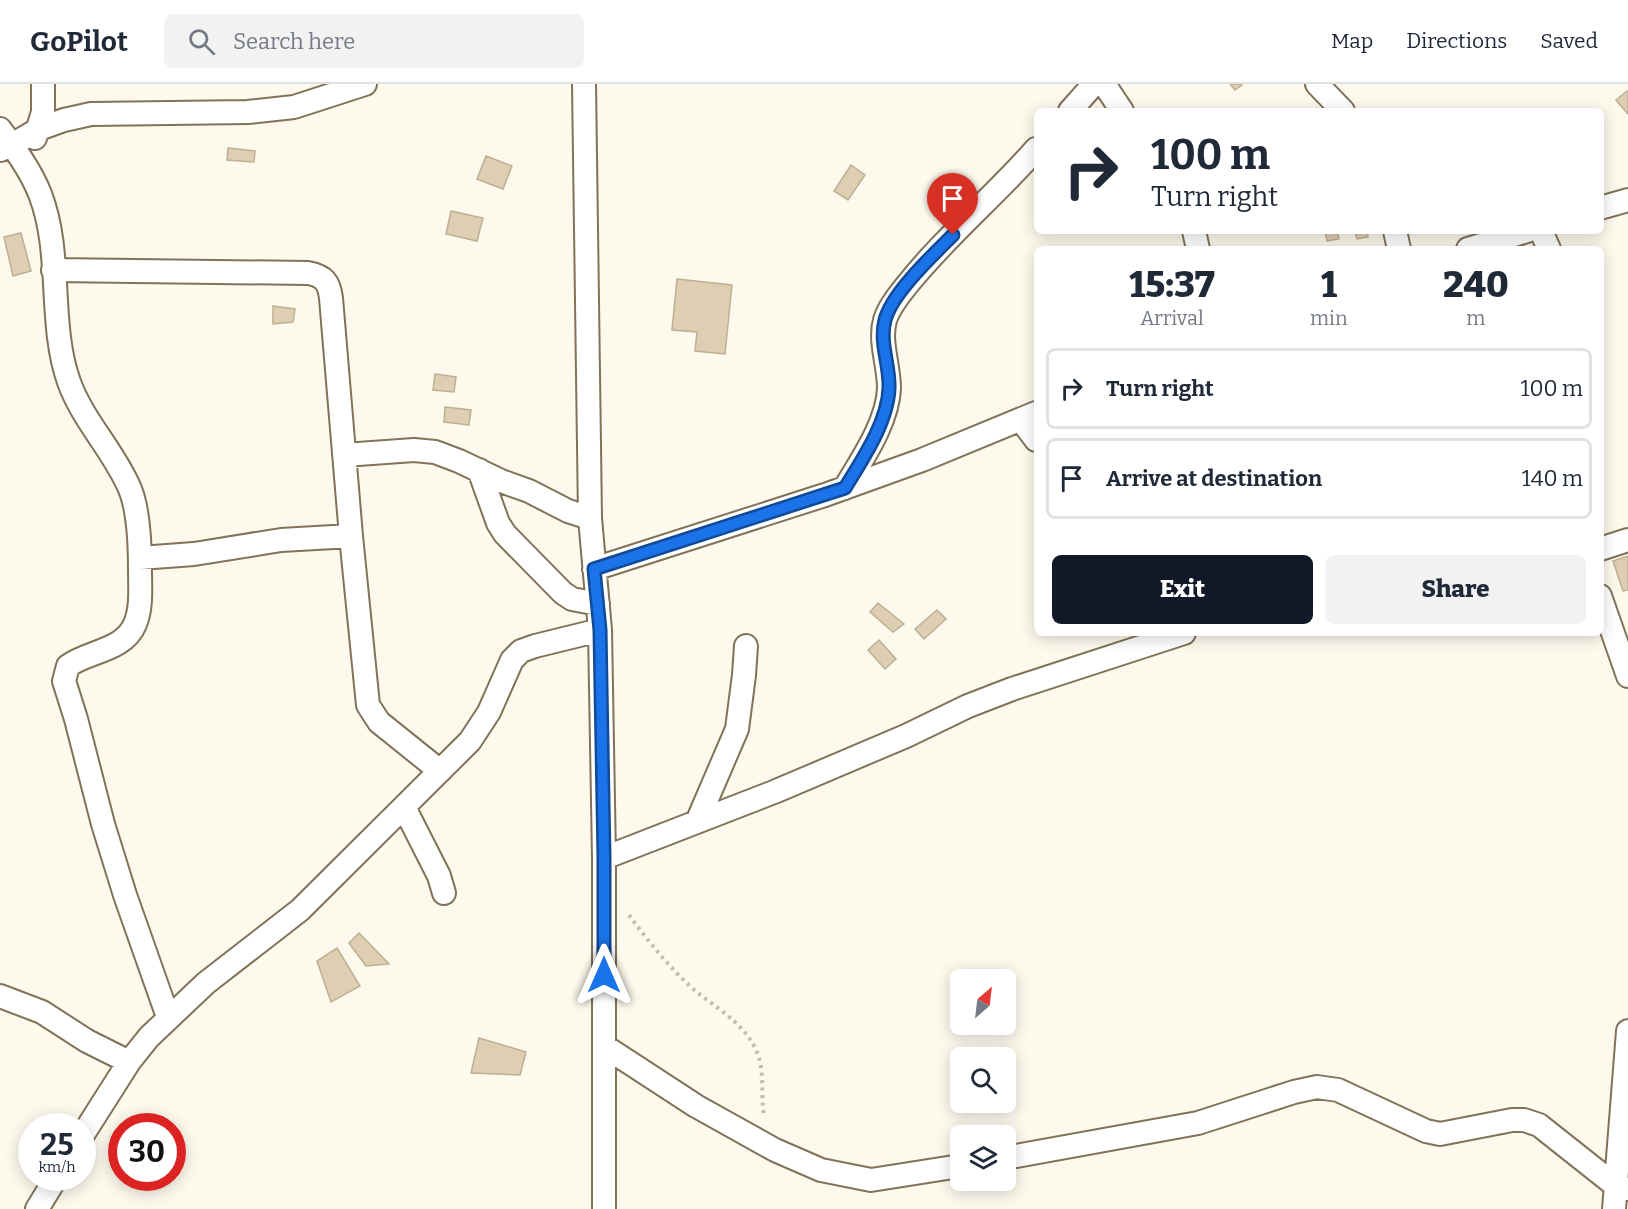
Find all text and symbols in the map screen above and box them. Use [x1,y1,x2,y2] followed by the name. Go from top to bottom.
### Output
[164,14,584,68] search box
[30,25,128,58] text: GoPilot
[185,25,218,58] icon: search
[233,28,355,55] text: Search here
[1331,28,1373,54] text: Map
[1406,28,1507,54] text: Directions
[1540,28,1598,54] text: Saved
[1151,130,1270,180] text: 100 m
[1052,132,1130,210] icon: right
[927,173,978,235] pin
[1151,181,1278,213] text: Turn right
[936,182,969,215] icon: arrive
[1129,263,1215,307] text: 15:37
[1321,263,1337,307] text: 1
[1443,263,1509,307] text: 240
[1140,306,1204,330] text: Arrival
[1310,306,1348,330] text: min
[1466,306,1485,330] text: m
[1055,372,1088,405] icon: right
[1106,375,1214,402] text: Turn right
[1520,375,1583,402] text: 100 m
[1055,462,1088,495] icon: arrive
[1106,465,1322,492] text: Arrive at destination
[1522,465,1583,492] text: 140 m
[1052,555,1313,624] button: Exit
[1325,555,1586,624] button: Share
[572,943,636,1007] position arrow
[950,969,1016,1035] north arrow
[950,969,1016,1191] map controls
[950,1047,1016,1113] button: search
[108,1113,186,1191] speed limit sign: 30
[950,1125,1016,1191] button: layers
[40,1127,74,1163] text: 25
[38,1158,76,1176] text: km/h

